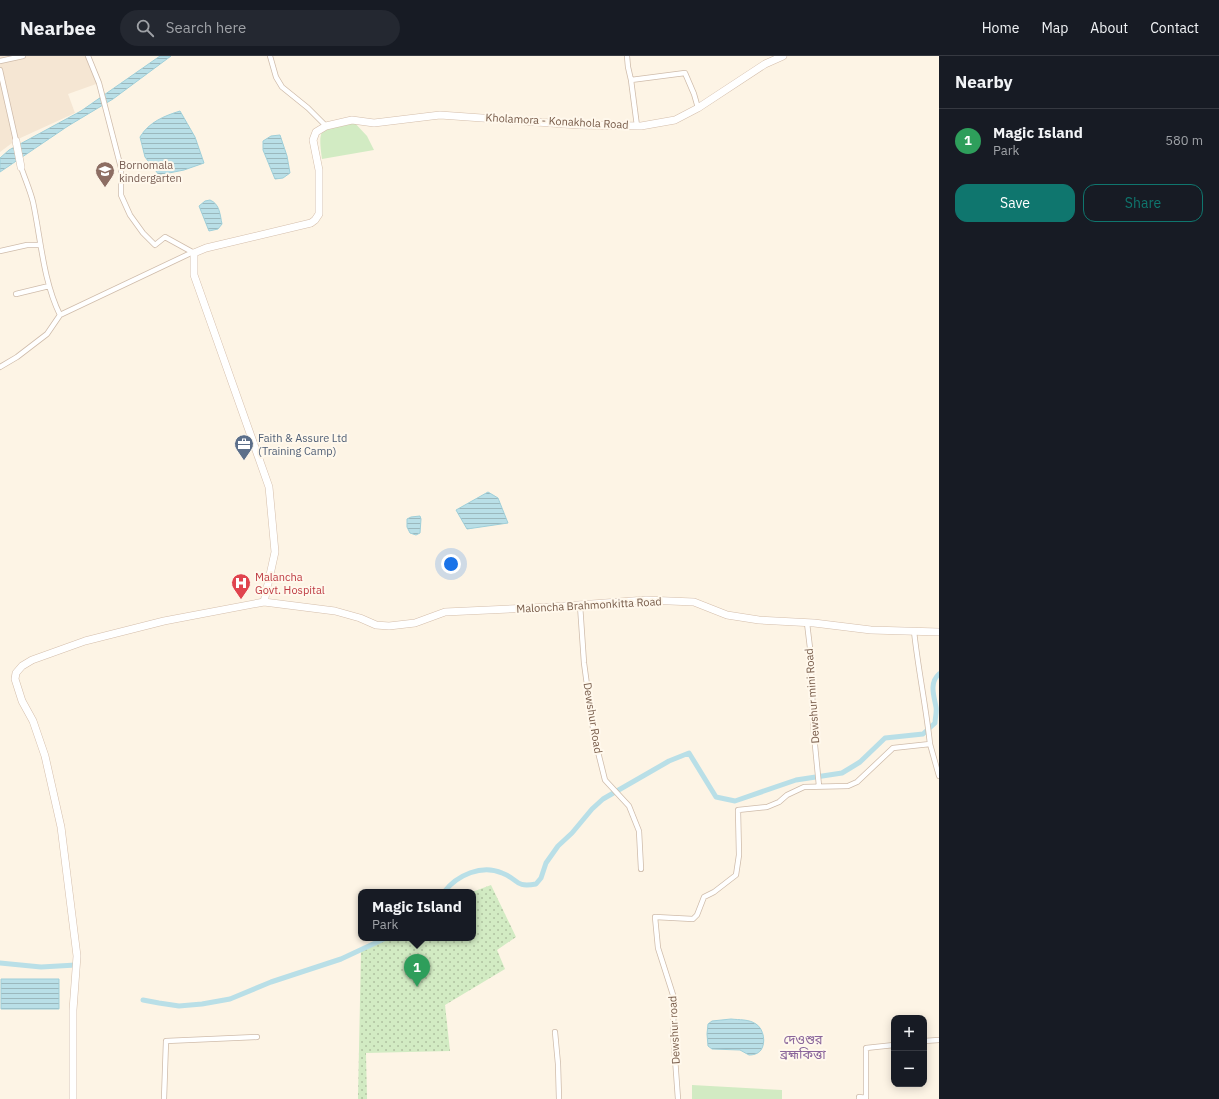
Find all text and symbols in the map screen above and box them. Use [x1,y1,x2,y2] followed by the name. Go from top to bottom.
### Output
[120,10,400,46] search box
[20,16,96,40] text: Nearbee
[134,17,156,39] icon: search
[166,18,246,37] text: Search here
[982,19,1019,37] text: Home
[1041,19,1068,37] text: Map
[1090,19,1128,37] text: About
[1150,19,1199,37] text: Contact
[955,71,1013,93] text: Nearby
[485,110,629,132] street label: Kholamora - Konakhola Road
[993,123,1083,142] text: Magic Island
[964,132,972,149] text: 1
[1165,132,1203,149] text: 580 m
[993,142,1019,159] text: Park
[119,158,182,185] place label: Bornomala kindergarten
[94,160,116,188] school or university icon: Bornomala kindergarten
[955,184,1075,222] button: Save
[1083,184,1203,222] button: Share
[258,431,347,458] place label: Faith & Assure Ltd (Training Camp)
[233,433,255,461] office icon: Faith & Assure Ltd (Training Camp)
[441,554,461,574] your location
[255,570,325,597] place label: Malancha Govt. Hospital
[230,572,252,600] hospital icon: Malancha Govt. Hospital
[516,594,662,616] street label: Maloncha Brahmonkitta Road
[802,648,822,744] street label: Dewshur mini Road
[580,682,606,754] street label: Dewshur Road
[358,889,476,941] popup
[372,897,462,916] text: Magic Island
[372,916,398,933] text: Park
[404,954,430,987] pin: 1
[665,995,683,1065] street label: Dewshur road
[891,1015,927,1087] map controls
[891,1015,927,1051] button: +
[779,1031,826,1063] district label: দেওশুর ব্রহ্মকিত্তা
[891,1051,927,1087] button: −

